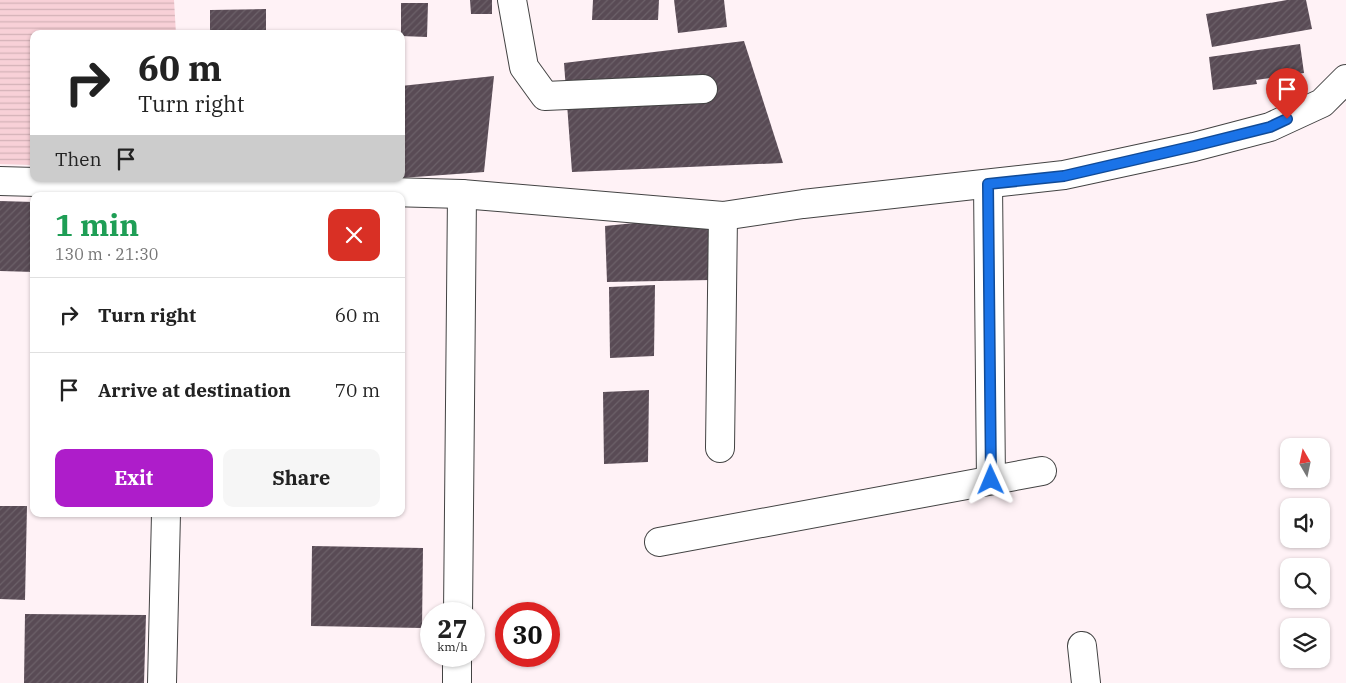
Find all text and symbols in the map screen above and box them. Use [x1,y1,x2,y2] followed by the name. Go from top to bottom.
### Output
[138,45,222,91] text: 60 m
[55,50,120,115] icon: right
[1266,68,1308,119] pin
[1273,75,1301,103] icon: arrive
[138,89,245,118] text: Turn right
[112,145,140,173] icon: arrive
[55,147,102,171] text: Then
[55,205,139,244] text: 1 min
[328,209,380,261] button: close
[55,244,158,264] text: 130 m · 21:30
[55,301,83,329] icon: right
[98,303,196,327] text: Turn right
[335,303,380,327] text: 60 m
[55,376,83,404] icon: arrive
[98,378,291,402] text: Arrive at destination
[335,378,380,402] text: 70 m
[1280,438,1330,488] north arrow
[1280,438,1330,668] map controls
[55,449,213,507] button: Exit
[223,449,380,507] button: Share
[964,453,1016,505] position arrow
[1280,498,1330,548] button: sound
[1280,558,1330,608] button: search
[495,602,560,667] speed limit sign: 30
[437,612,468,645] text: 27
[1280,618,1330,668] button: layers
[437,639,468,654] text: km/h

